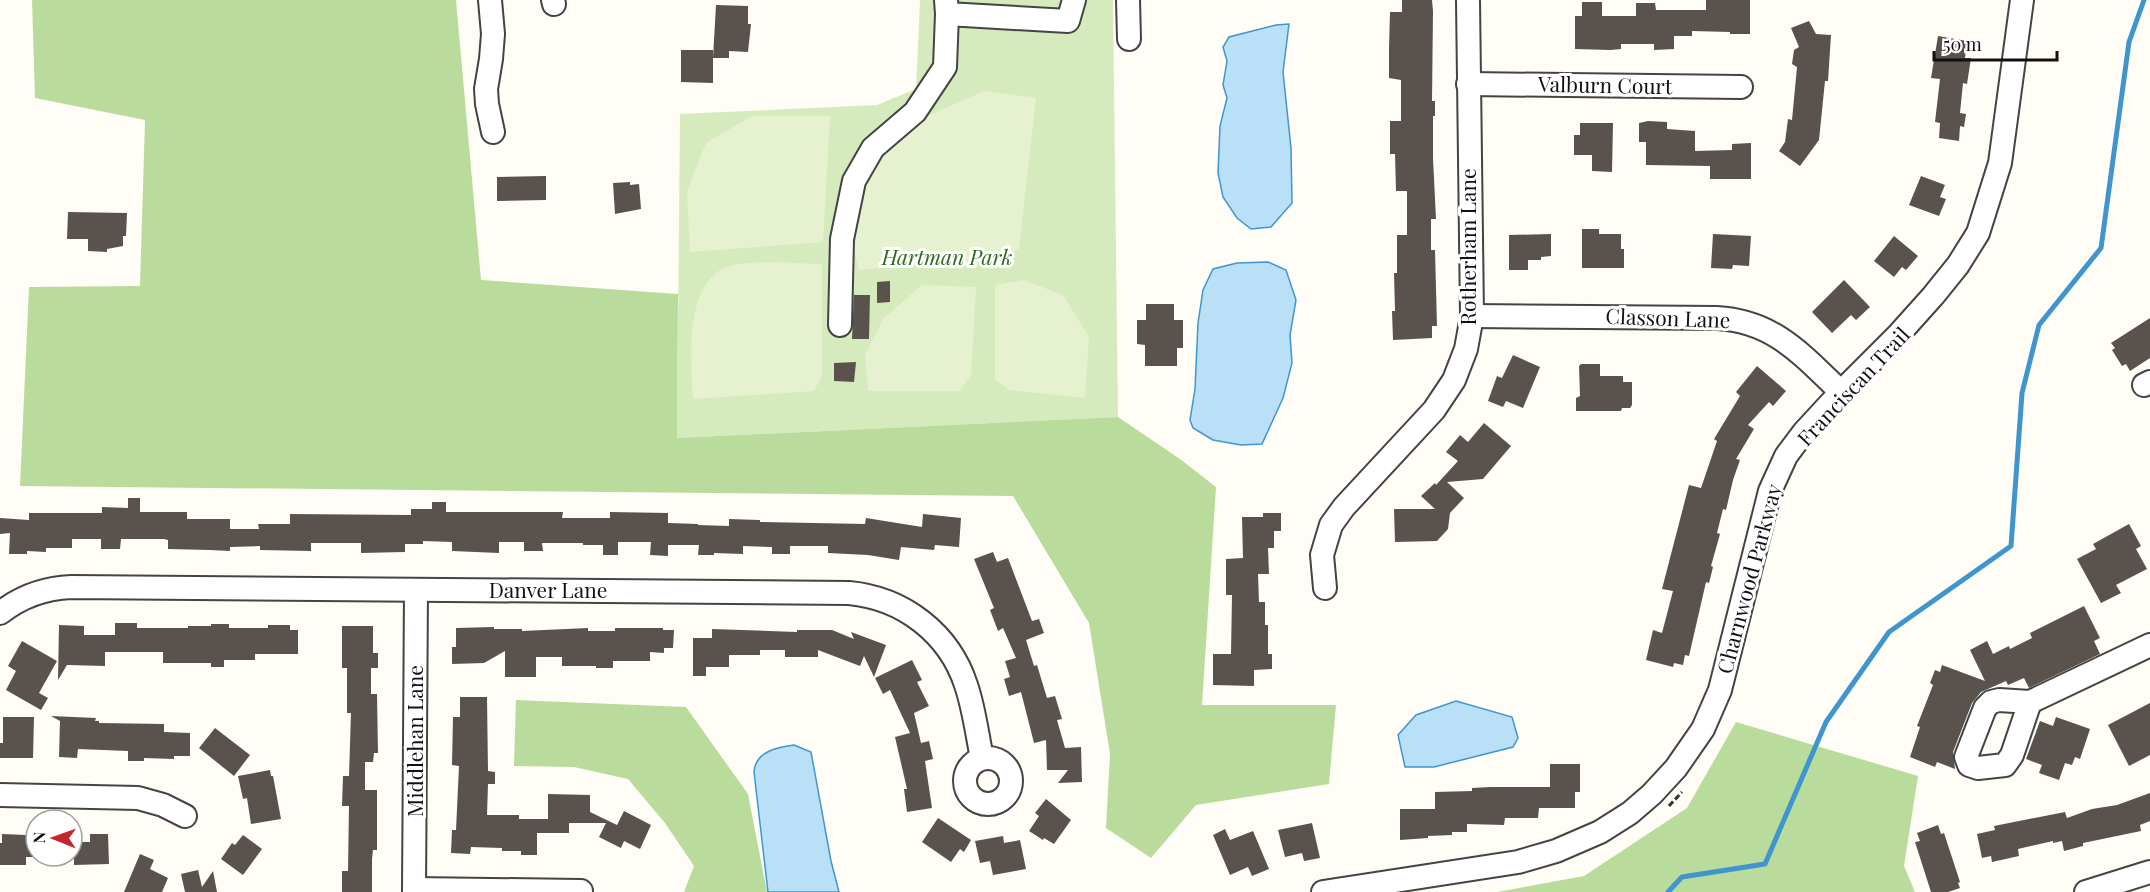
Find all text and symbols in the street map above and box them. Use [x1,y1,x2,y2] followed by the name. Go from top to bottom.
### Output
[1934,24,2057,62] scale bar
[1943,32,1982,56] text: 50 m
[1537,69,1673,99] street label: Valburn Court
[1453,168,1481,326] street label: Rotherham Lane
[881,242,1013,270] park label: Hartman Park
[1605,301,1731,333] street label: Classon Lane
[1790,320,1915,451] street label: Franciscan Trail
[1709,480,1787,676] street label: Charnwood Parkway
[489,575,607,603] street label: Danver Lane
[400,665,428,817] street label: Middlehan Lane
[24,808,84,868] north arrow
[28,831,49,844] text: N

